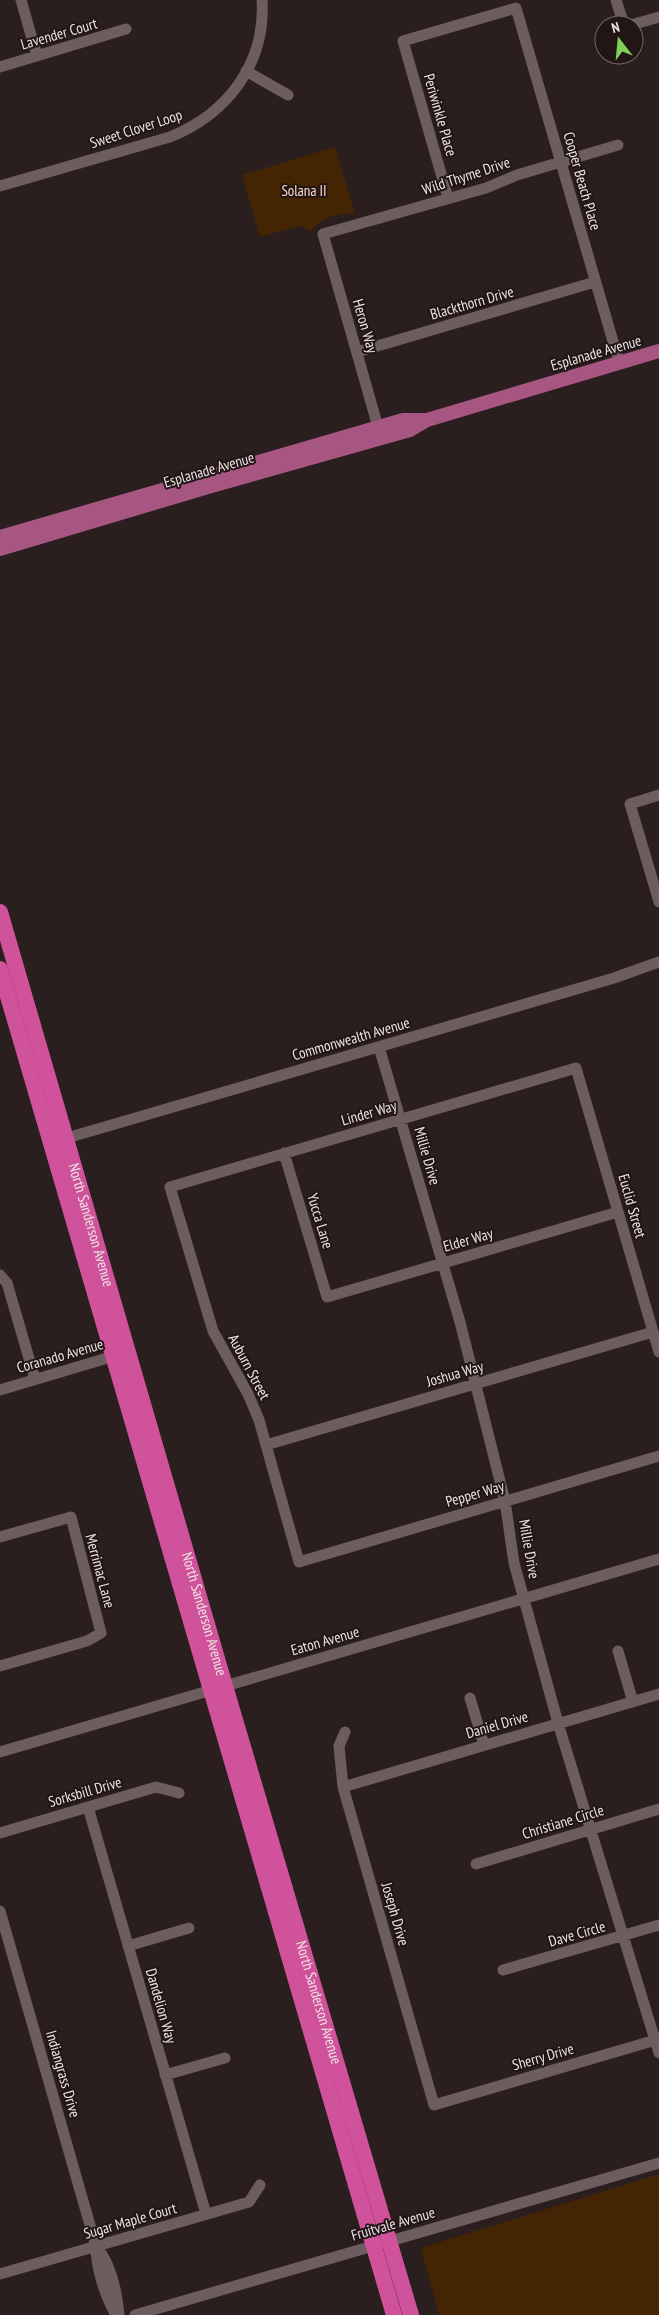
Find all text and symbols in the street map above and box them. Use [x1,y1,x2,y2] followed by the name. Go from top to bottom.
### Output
[18,14,99,53] street label: Lavender Court
[594,15,644,65] north arrow
[609,18,622,37] text: N
[420,71,461,158] street label: Periwinkle Place
[87,105,184,152] street label: Sweet Clover Loop
[559,130,606,232] street label: Cooper Beach Place
[419,152,512,199] street label: Wild Thyme Drive
[281,181,327,200] park label: Solana II
[428,282,516,324] street label: Blackthorn Drive
[349,297,382,356] street label: Heron Way
[548,330,643,375] street label: Esplanade Avenue
[161,447,256,492] street label: Esplanade Avenue
[290,1013,412,1064] street label: Commonwealth Avenue
[339,1095,399,1130] street label: Linder Way
[410,1125,445,1187] street label: Millie Drive
[65,1161,118,1289] street label: North Sanderson Avenue
[614,1172,651,1240] street label: Euclid Street
[303,1191,338,1251] street label: Yucca Lane
[441,1223,495,1256] street label: Elder Way
[224,1331,275,1403] street label: Auburn Street
[14,1334,105,1377] street label: Coranado Avenue
[423,1356,486,1391] street label: Joshua Way
[443,1476,507,1511] street label: Pepper Way
[515,1518,544,1580] street label: Millie Drive
[81,1532,119,1610] street label: Merrimac Lane
[178,1550,231,1678] street label: North Sanderson Avenue
[288,1622,361,1659] street label: Eaton Avenue
[464,1707,530,1742] street label: Daniel Drive
[46,1772,124,1811] street label: Sorksbill Drive
[520,1800,606,1843] street label: Christiane Circle
[377,1879,414,1948] street label: Joseph Drive
[546,1916,608,1951] street label: Dave Circle
[292,1938,346,2066] street label: North Sanderson Avenue
[142,1966,181,2046] street label: Dandelion Way
[42,2028,85,2120] street label: Indiangrass Drive
[510,2039,576,2074] street label: Sherry Drive
[81,2198,178,2243] street label: Sugar Maple Court
[349,2202,437,2245] street label: Fruitvale Avenue

